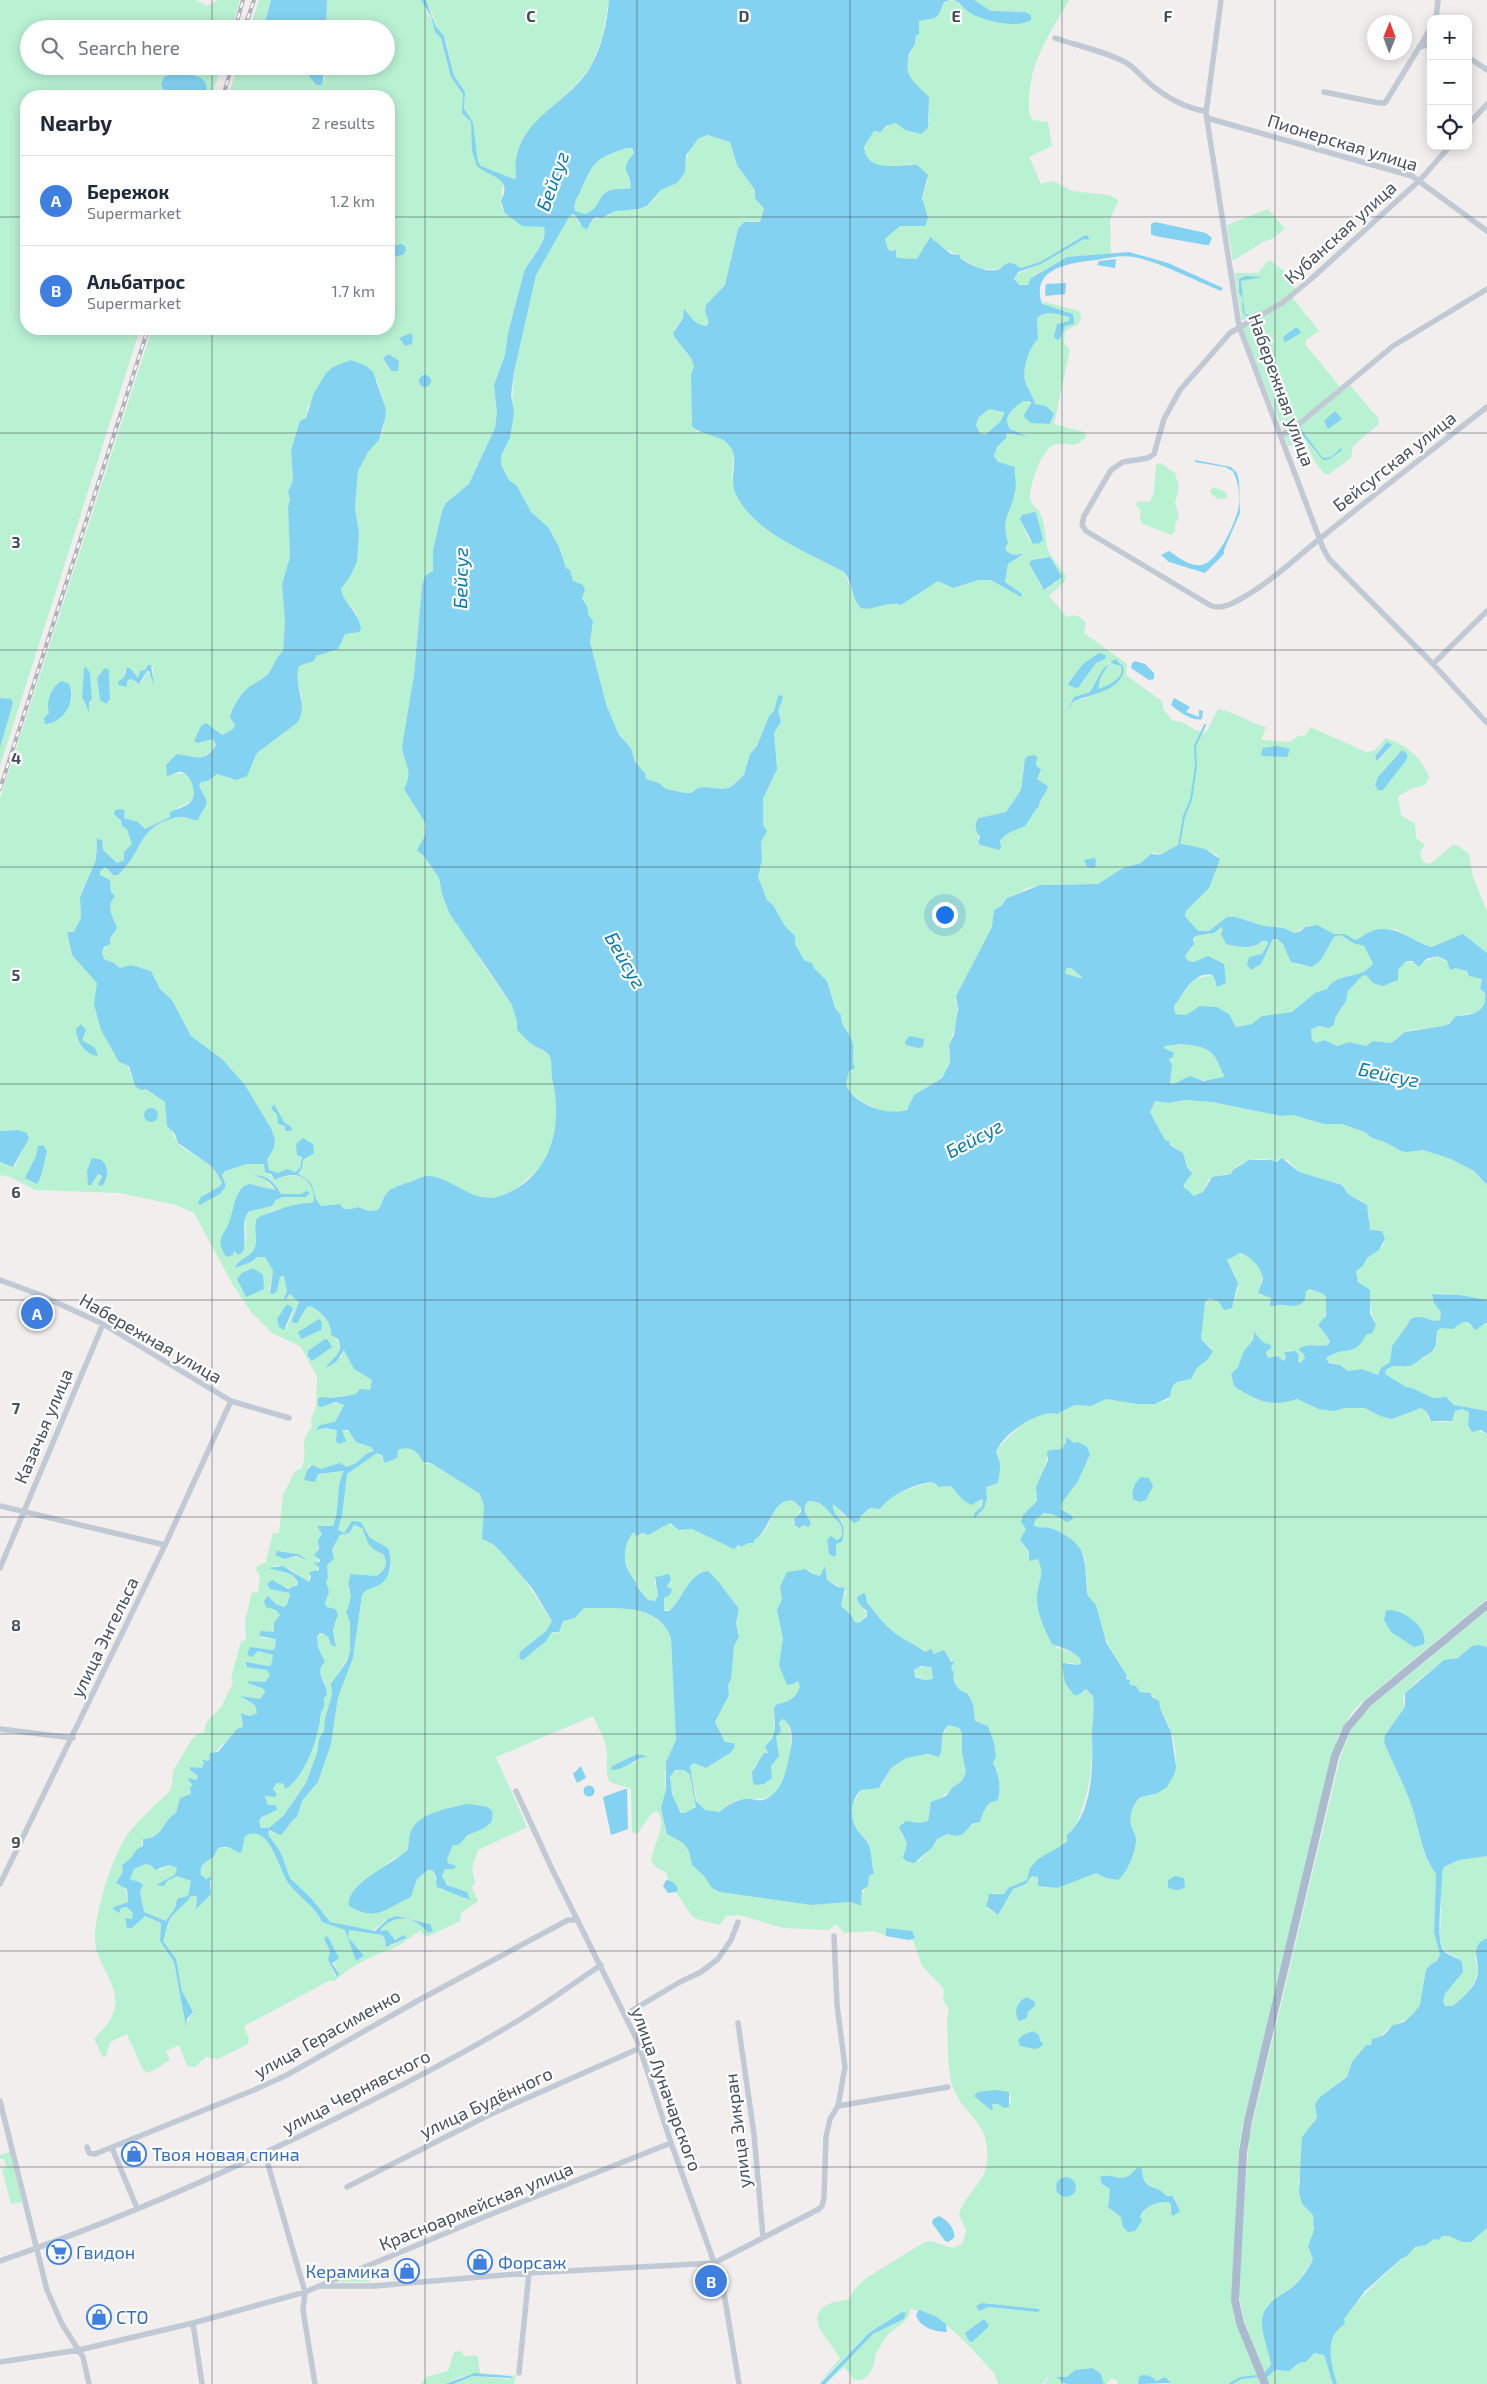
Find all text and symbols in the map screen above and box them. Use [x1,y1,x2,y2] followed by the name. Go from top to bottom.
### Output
[526,6,536,25] text: C
[739,6,750,25] text: D
[951,6,961,25] text: E
[1164,6,1173,25] text: F
[1367,15,1412,60] north arrow
[1427,15,1472,150] map controls
[1427,15,1472,60] button: +
[20,20,395,75] search box
[38,34,66,62] icon: search
[78,36,180,59] text: Search here
[1427,60,1472,105] button: −
[1427,105,1472,150] button: locate
[1265,109,1421,175] street label: Пионерская улица
[40,110,112,135] text: Nearby
[312,113,375,132] text: 2 results
[531,148,573,214] water label: Бейсуг
[1279,176,1401,288] street label: Кубанская улица
[87,180,169,203] text: Бережок
[51,191,61,210] text: A
[330,191,375,210] text: 1.2 km
[87,203,181,222] text: Supermarket
[87,270,185,293] text: Альбатрос
[51,281,61,300] text: B
[332,281,375,300] text: 1.7 km
[87,293,181,312] text: Supermarket
[1244,311,1320,469] street label: Набережная улица
[1328,406,1460,516] street label: Бейсугская улица
[11,532,21,551] text: 3
[448,547,472,609] water label: Бейсуг
[11,748,21,767] text: 4
[932,902,958,928] your location
[601,928,651,992] water label: Бейсуг
[12,965,21,984] text: 5
[1356,1056,1422,1092] water label: Бейсуг
[941,1113,1007,1163] water label: Бейсуг
[11,1182,21,1201] text: 6
[76,1288,226,1388] street label: Набережная улица
[21,1294,53,1332] pin: A
[9,1365,77,1487] street label: Казачья улица
[12,1398,21,1417] text: 7
[65,1573,143,1701] street label: улица Энгельса
[11,1615,21,1634] text: 8
[11,1832,21,1851] text: 9
[250,1984,404,2082] street label: улица Герасименко
[627,2004,707,2174] street label: улица Луначарского
[278,2044,434,2138] street label: улица Чернявского
[416,2062,556,2142] street label: улица Будённого
[719,2072,755,2190] street label: улица Зикран
[121,2141,147,2167] shop icon: Твоя новая спина
[152,2143,300,2165] place label: Твоя новая спина
[376,2157,576,2255] street label: Красноармейская улица
[46,2239,72,2265] supermarket icon: Гвидон
[76,2241,135,2263] place label: Гвидон
[467,2249,493,2275] shop icon: Форсаж
[498,2251,567,2273] place label: Форсаж
[394,2258,420,2284] shop icon: Керамика
[306,2260,390,2282] place label: Керамика
[695,2262,727,2300] pin: B
[86,2304,112,2330] shop icon: СТО
[116,2306,149,2328] place label: СТО

